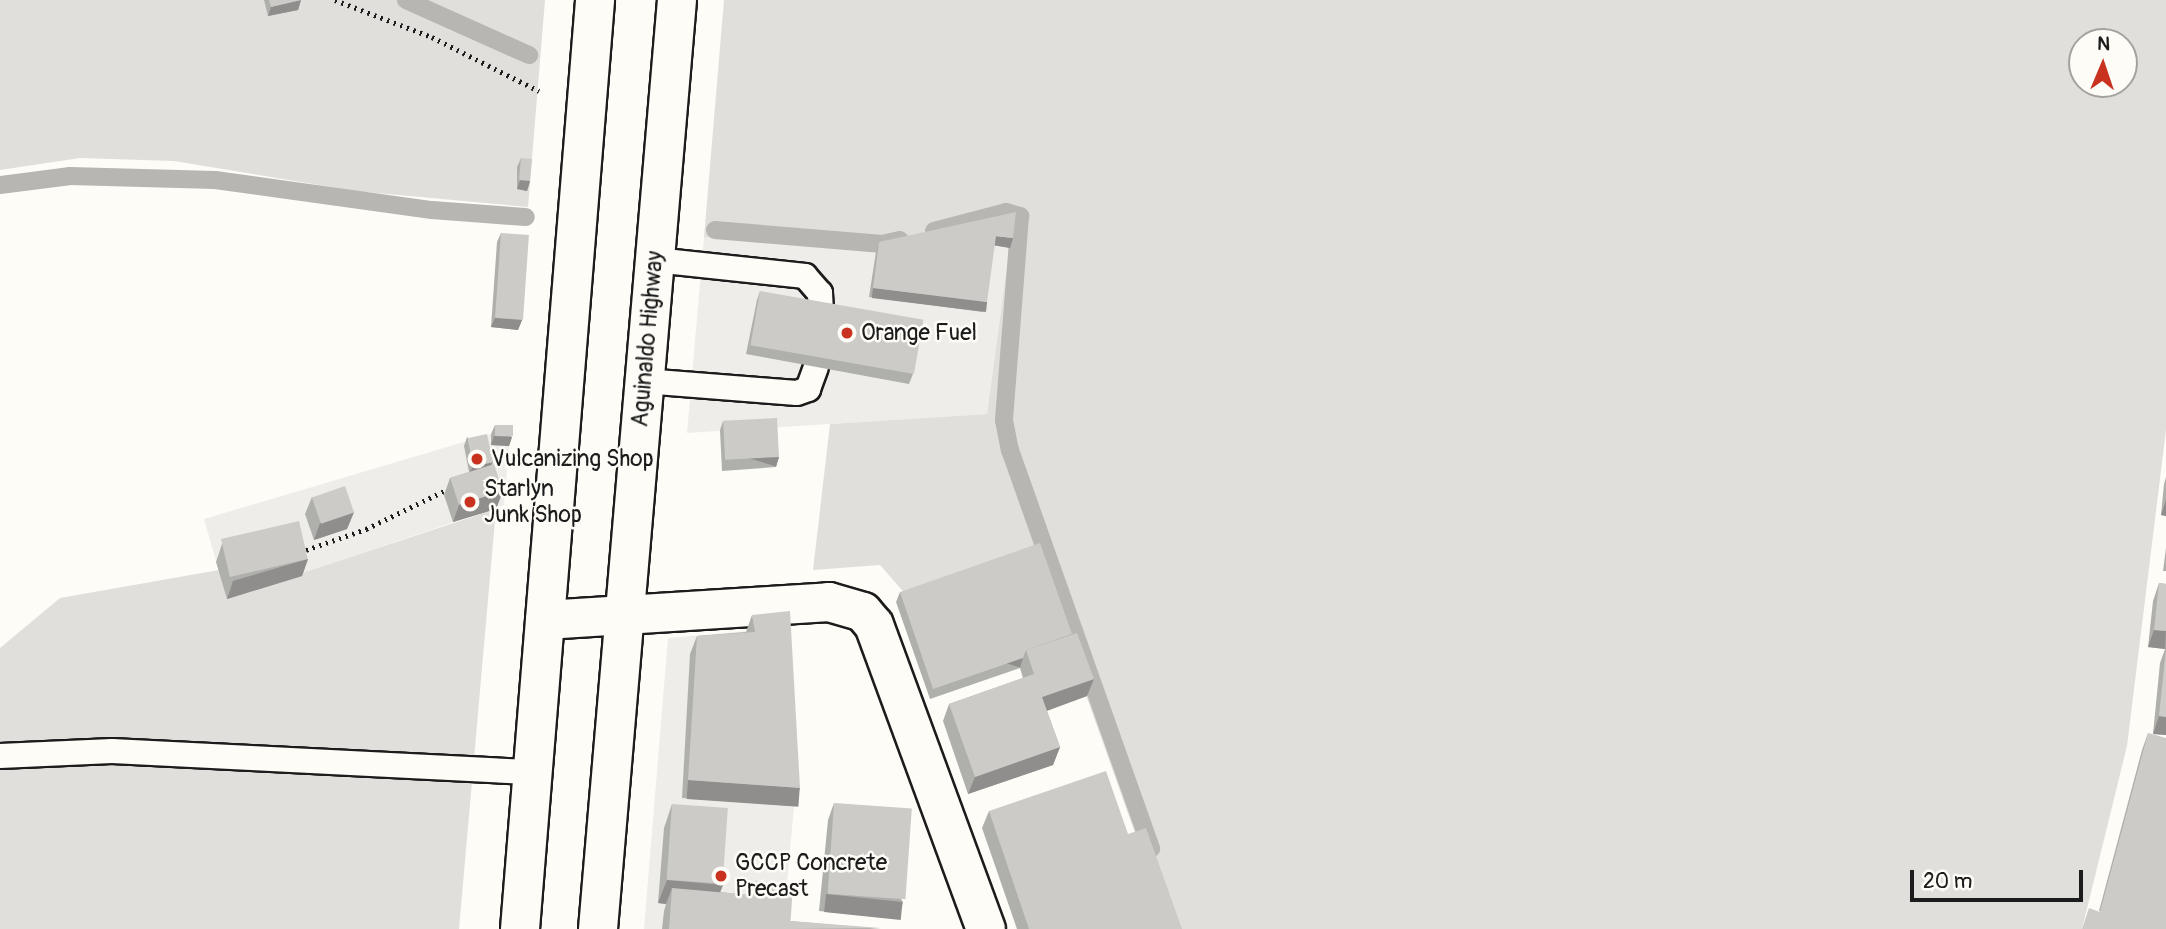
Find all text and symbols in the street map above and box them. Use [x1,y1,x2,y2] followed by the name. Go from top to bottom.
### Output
[2068,28,2138,98] north arrow
[2097,32,2110,56] text: N
[627,250,669,428] street label: Aguinaldo Highway
[861,319,977,347] place label: Orange Fuel
[839,325,855,341] marker: Orange Fuel
[491,445,654,473] place label: Vulcanizing Shop
[469,451,485,467] marker: Vulcanizing Shop
[484,475,582,529] place label: Starlyn Junk Shop
[462,494,478,510] marker: Starlyn Junk Shop
[735,849,887,903] place label: GCCP Concrete Precast
[1914,856,2087,900] scale bar
[713,868,729,884] marker: GCCP Concrete Precast
[1923,868,1972,895] text: 20 m

